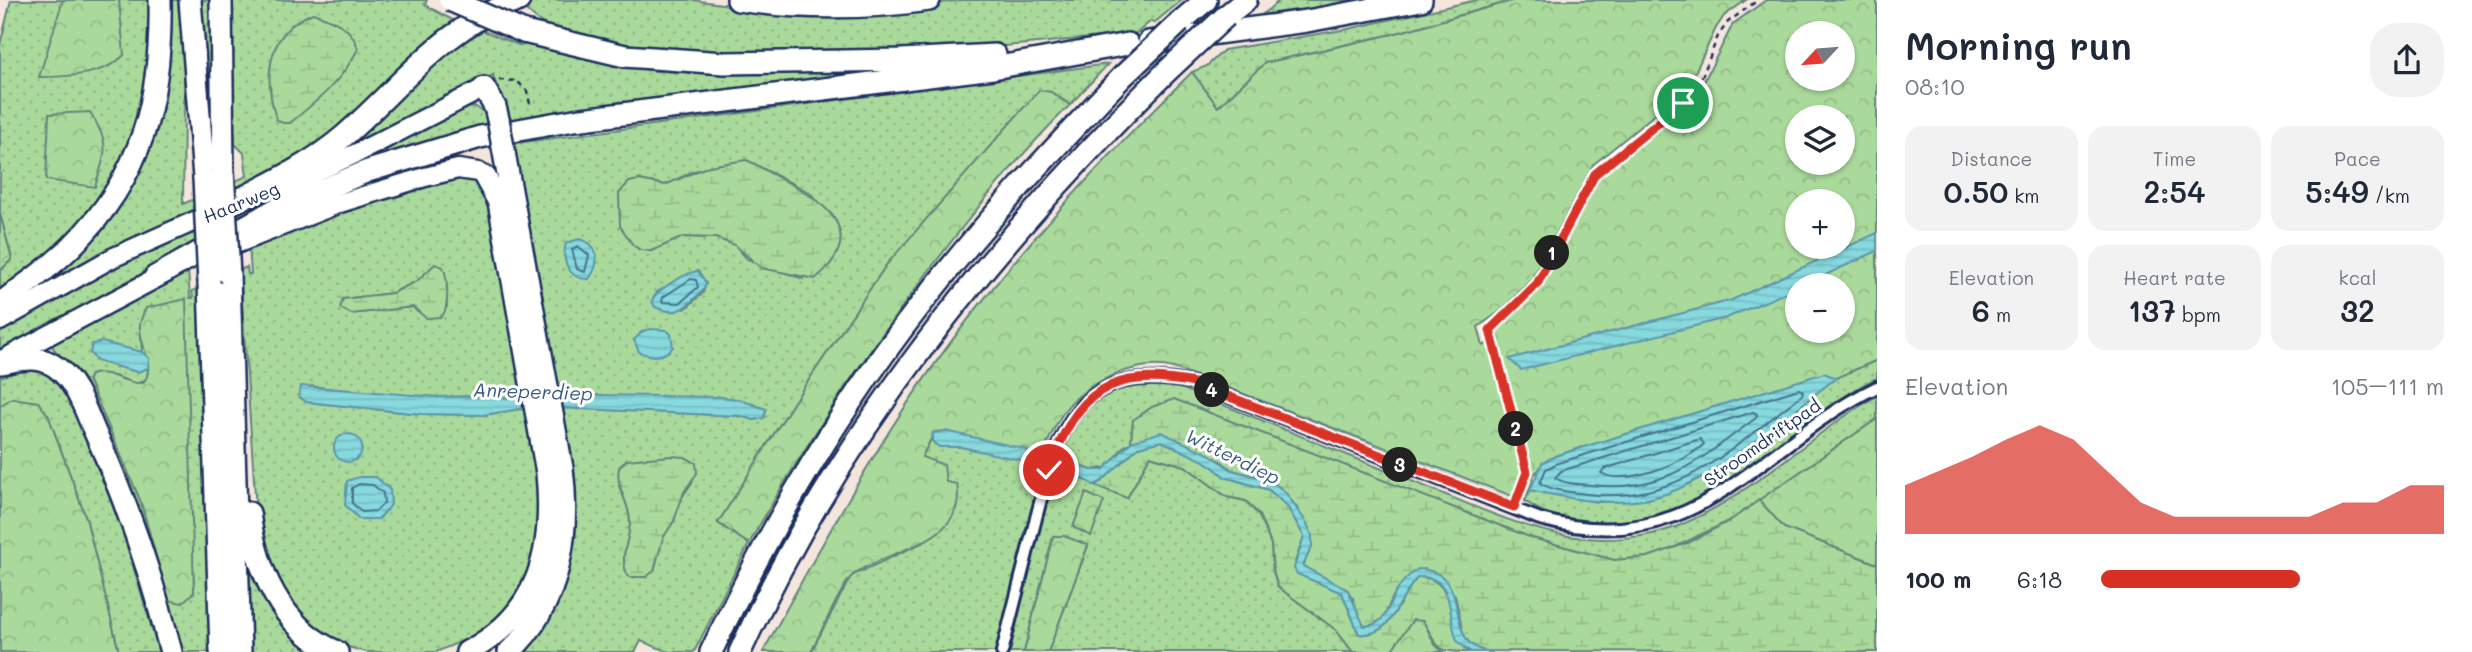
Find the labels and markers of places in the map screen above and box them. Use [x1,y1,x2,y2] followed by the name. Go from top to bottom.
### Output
[1653,73,1713,133] pin
[1534,236,1570,270] pin: 1
[1194,372,1230,408] pin: 4
[1498,412,1534,446] pin: 2
[1019,440,1079,500] pin
[1382,448,1418,482] pin: 3

